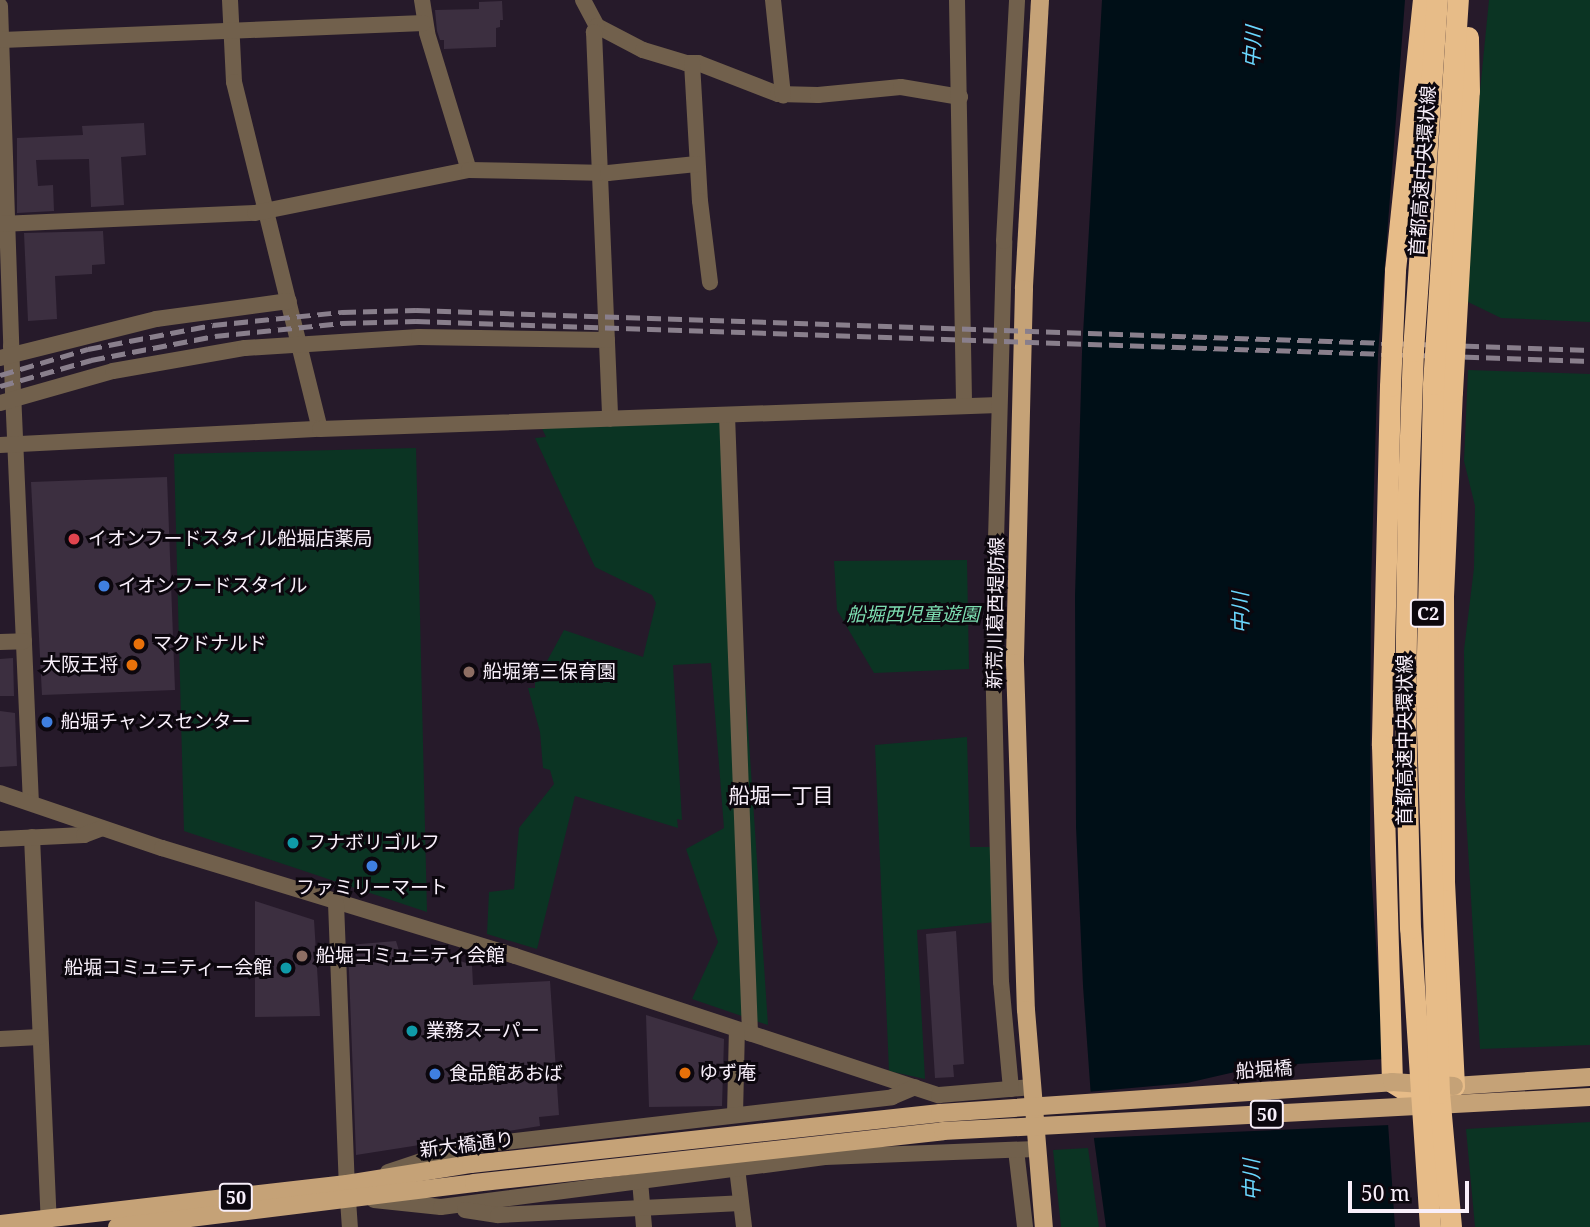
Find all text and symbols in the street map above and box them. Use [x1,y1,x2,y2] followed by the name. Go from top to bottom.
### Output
[1238,25,1266,69] water label: 中川
[1406,85,1440,257] street label: 首都高速中央環状線
[88,528,373,550] place label: イオンフードスタイル船堀店薬局
[66,531,82,547] marker: イオンフードスタイル船堀店薬局
[983,537,1009,689] street label: 新荒川葛西堤防線
[118,575,308,597] place label: イオンフードスタイル
[96,578,112,594] marker: イオンフードスタイル
[1227,592,1253,634] water label: 中川
[1409,598,1447,628] road number: C2
[847,604,979,626] park label: 船堀西児童遊園
[153,633,267,655] place label: マクドナルド
[131,636,147,652] marker: マクドナルド
[42,654,118,676] place label: 大阪王将
[1394,655,1416,825] street label: 首都高速中央環状線
[124,657,140,673] marker: 大阪王将
[483,661,616,683] place label: 船堀第三保育園
[461,664,477,680] marker: 船堀第三保育園
[61,711,251,733] place label: 船堀チャンスセンター
[39,714,55,730] marker: 船堀チャンスセンター
[729,782,833,808] district label: 船堀一丁目
[307,832,440,854] place label: フナボリゴルフ
[285,835,301,851] marker: フナボリゴルフ
[364,858,380,874] marker: ファミリーマート
[296,877,448,899] place label: ファミリーマート
[316,945,506,967] place label: 船堀コミュニティ会館
[294,948,310,964] marker: 船堀コミュニティ会館
[63,957,272,979] place label: 船堀コミュニティー会館
[278,960,294,976] marker: 船堀コミュニティー会館
[426,1020,540,1042] place label: 業務スーパー
[404,1023,420,1039] marker: 業務スーパー
[1235,1057,1293,1083] street label: 船堀橋
[699,1062,756,1084] place label: ゆず庵
[449,1063,563,1085] place label: 食品館あおば
[677,1065,693,1081] marker: ゆず庵
[427,1066,443,1082] marker: 食品館あおば
[1250,1100,1284,1128] road number: 50
[418,1128,516,1162] street label: 新大橋通り
[1238,1159,1264,1201] water label: 中川
[1352,1168,1473,1212] scale bar
[1361,1179,1410,1207] text: 50 m
[218,1182,254,1212] road number: 50

